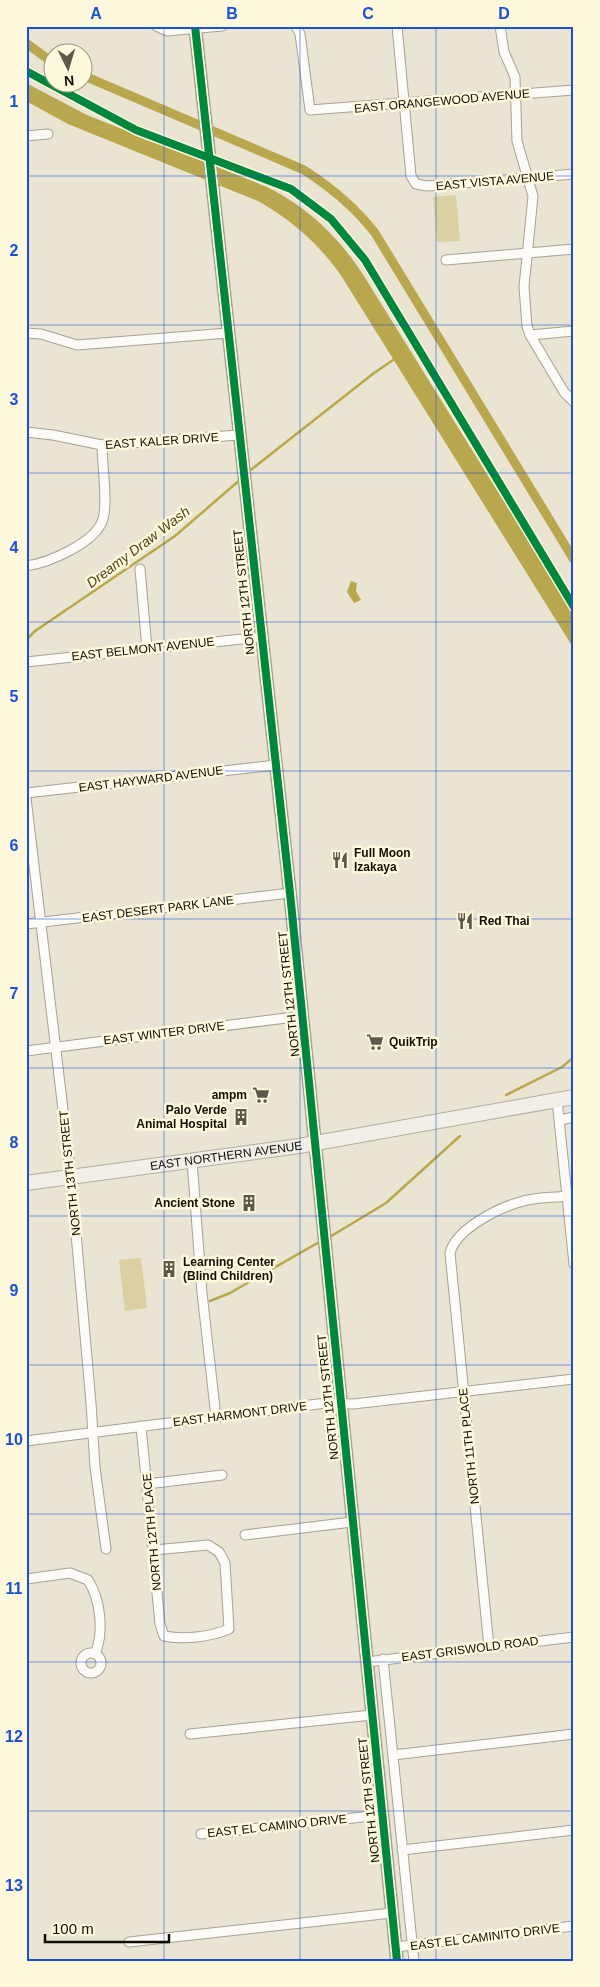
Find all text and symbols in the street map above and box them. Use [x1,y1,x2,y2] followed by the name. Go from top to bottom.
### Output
[90,5,102,22] text: A
[226,5,238,22] text: B
[362,5,374,22] text: C
[498,5,510,22] text: D
[42,42,92,92] north arrow
[63,73,75,89] text: N
[354,86,530,116] street label: EAST ORANGEWOOD AVENUE
[10,93,19,110] text: 1
[435,169,555,193] street label: EAST VISTA AVENUE
[10,242,19,259] text: 2
[10,391,19,408] text: 3
[105,430,219,452] street label: EAST KALER DRIVE
[83,503,193,591] water label: Dreamy Draw Wash
[230,528,258,655] street label: NORTH 12TH STREET
[10,539,19,556] text: 4
[71,635,215,663] street label: EAST BELMONT AVENUE
[10,688,19,705] text: 5
[78,763,224,795] street label: EAST HAYWARD AVENUE
[10,837,19,854] text: 6
[354,846,411,874] place label: Full Moon Izakaya
[330,850,350,870] restaurant icon: Full Moon Izakaya
[81,893,235,925] street label: EAST DESERT PARK LANE
[455,911,475,931] restaurant icon: Red Thai
[479,914,530,928] place label: Red Thai
[275,930,303,1057] street label: NORTH 12TH STREET
[10,985,19,1002] text: 7
[103,1019,225,1047] street label: EAST WINTER DRIVE
[365,1032,385,1052] supermarket icon: QuikTrip
[389,1035,438,1049] place label: QuikTrip
[251,1085,271,1105] supermarket icon: ampm
[212,1088,247,1102] place label: ampm
[136,1103,227,1131] place label: Palo Verde Animal Hospital
[231,1107,251,1127] building icon: Palo Verde Animal Hospital
[56,1109,84,1236] street label: NORTH 13TH STREET
[10,1134,19,1151] text: 8
[149,1139,303,1173] street label: EAST NORTHERN AVENUE
[239,1193,259,1213] building icon: Ancient Stone
[154,1196,235,1210] place label: Ancient Stone
[183,1255,275,1283] place label: Learning Center (Blind Children)
[159,1259,179,1279] building icon: Learning Center (Blind Children)
[10,1282,19,1299] text: 9
[314,1333,342,1460] street label: NORTH 12TH STREET
[456,1387,482,1505] street label: NORTH 11TH PLACE
[172,1399,308,1429] street label: EAST HARMONT DRIVE
[5,1431,23,1448] text: 10
[140,1473,164,1591] street label: NORTH 12TH PLACE
[6,1580,23,1597] text: 11
[401,1634,540,1664] street label: EAST GRISWOLD ROAD
[5,1728,23,1745] text: 12
[355,1736,383,1863] street label: NORTH 12TH STREET
[207,1812,347,1840] street label: EAST EL CAMINO DRIVE
[5,1877,23,1894] text: 13
[45,1912,169,1944] scale bar
[52,1920,94,1937] text: 100 m
[409,1921,561,1953] street label: EAST EL CAMINITO DRIVE

